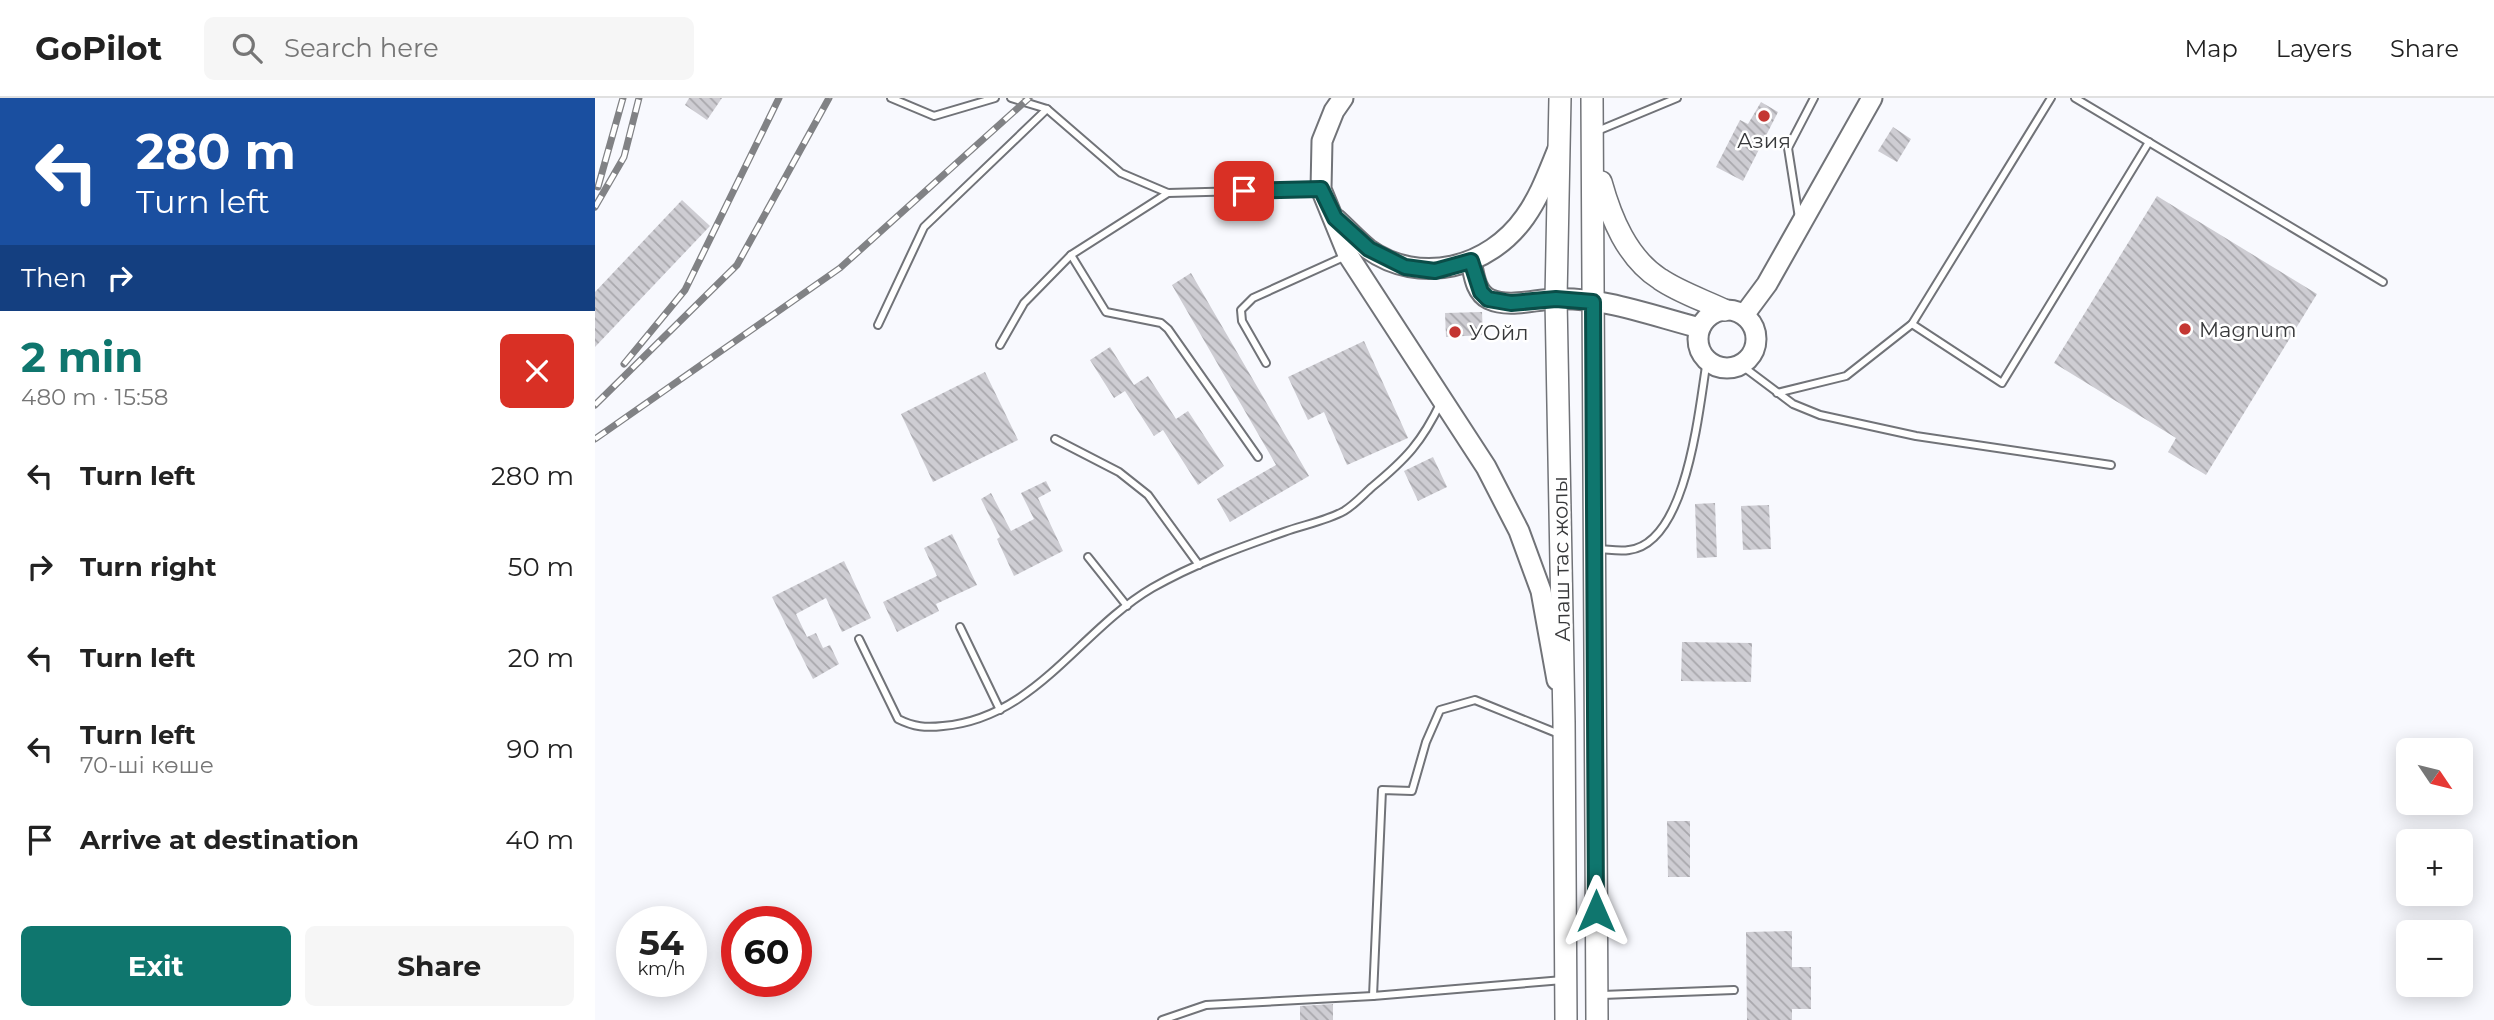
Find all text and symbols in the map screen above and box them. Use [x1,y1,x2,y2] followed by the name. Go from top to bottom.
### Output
[204,17,694,80] search box
[35,28,162,68] text: GoPilot
[228,29,266,67] icon: search
[284,32,439,64] text: Search here
[2184,34,2238,63] text: Map
[2276,34,2352,63] text: Layers
[2390,34,2459,63] text: Share
[1756,108,1772,124] marker: Азия
[136,122,296,181] text: 280 m
[21,126,112,217] icon: left
[1737,128,1791,153] place label: Азия
[1214,161,1274,221] pin
[1225,172,1263,210] icon: arrive
[136,182,270,221] text: Turn left
[101,259,139,297] icon: right
[21,262,87,294] text: Then
[2199,317,2296,342] place label: Magnum
[1469,320,1528,345] place label: УОйл
[2177,321,2193,337] marker: Magnum
[1447,324,1463,340] marker: УОйл
[21,331,143,383] text: 2 min
[500,334,574,408] button: close
[21,383,169,411] text: 480 m · 15:58
[21,457,59,495] icon: left
[80,460,196,492] text: Turn left
[491,460,574,492] text: 280 m
[1547,476,1575,642] street label: Алаш тас жолы
[21,548,59,586] icon: right
[80,551,216,583] text: Turn right
[508,551,574,583] text: 50 m
[21,639,59,677] icon: left
[80,642,196,674] text: Turn left
[508,642,574,674] text: 20 m
[80,719,196,751] text: Turn left
[21,730,59,768] icon: left
[507,733,574,765] text: 90 m
[2396,738,2473,816] north arrow
[2396,738,2473,997] map controls
[80,751,214,779] text: 70-ші көше
[21,821,59,859] icon: arrive
[80,824,359,856] text: Arrive at destination
[505,824,574,856] text: 40 m
[2396,829,2473,906] button: +
[1559,874,1633,948] position arrow
[721,906,812,997] speed limit sign: 60
[2396,920,2473,997] button: −
[639,921,684,964] text: 54
[21,926,291,1006] button: Exit
[305,926,574,1006] button: Share
[637,958,686,980] text: km/h

